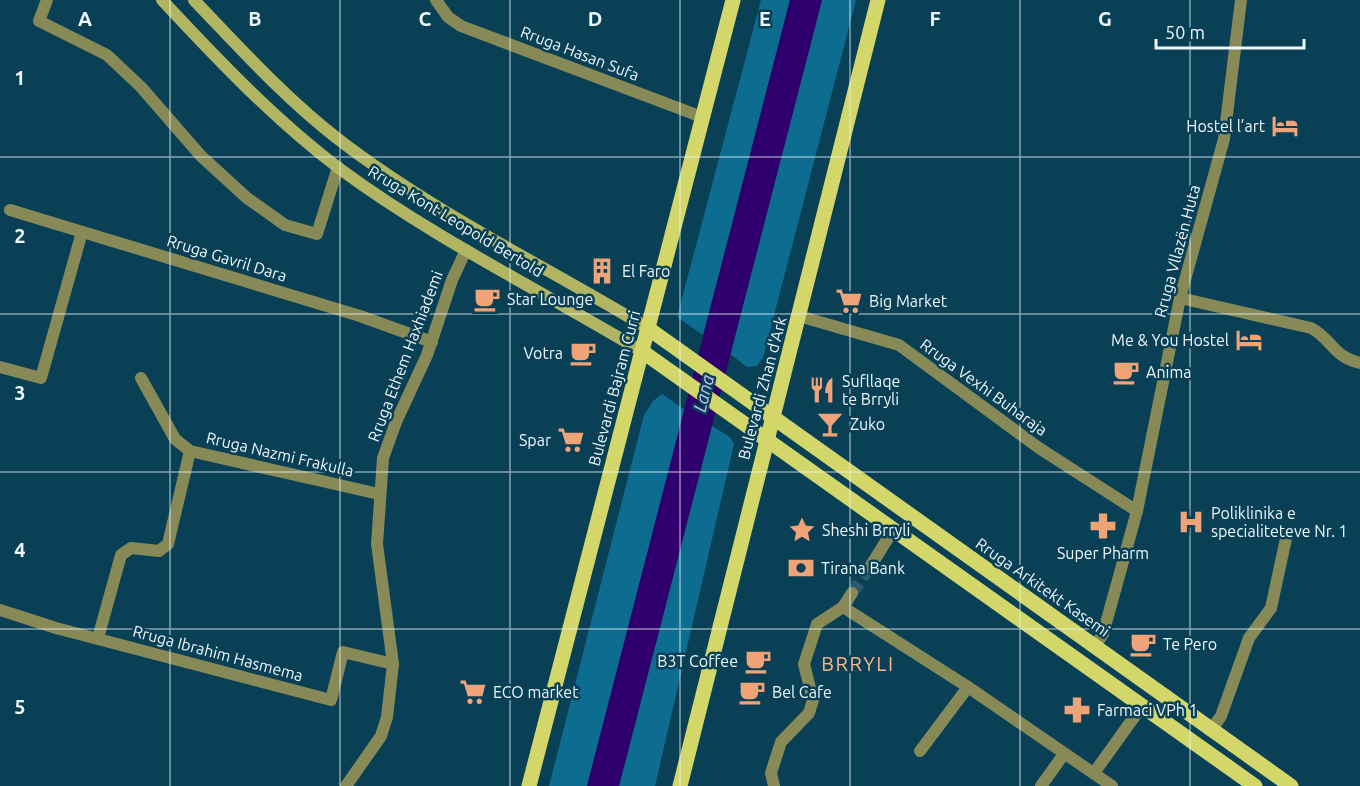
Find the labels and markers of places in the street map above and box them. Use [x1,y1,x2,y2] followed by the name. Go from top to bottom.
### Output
[1270,111,1300,141] hotel icon: Hostel l’art
[1186,117,1266,135] place label: Hostel l’art
[587,256,617,286] building icon: El Faro
[622,262,670,280] place label: El Faro
[472,284,502,314] cafe icon: Star Lounge
[834,286,864,316] supermarket icon: Big Market
[507,290,593,308] place label: Star Lounge
[869,292,948,310] place label: Big Market
[1234,325,1264,355] hotel icon: Me & You Hostel
[1111,331,1229,349] place label: Me & You Hostel
[568,338,598,368] cafe icon: Votra
[523,344,563,362] place label: Votra
[1111,357,1141,387] cafe icon: Anima
[1146,363,1191,381] place label: Anima
[842,372,900,408] place label: Sufllaqe te Brryli
[807,375,837,405] restaurant icon: Sufllaqe te Brryli
[815,409,845,439] bar icon: Zuko
[850,415,885,433] place label: Zuko
[556,425,586,455] supermarket icon: Spar
[519,431,551,449] place label: Spar
[1211,504,1348,540] place label: Poliklinika e specialiteteve Nr. 1
[1176,507,1206,537] hospital icon: Poliklinika e specialiteteve Nr. 1
[1088,511,1118,541] pharmacy icon: Super Pharm
[787,515,817,545] place icon: Sheshi Brryli
[822,521,910,539] place label: Sheshi Brryli
[1057,544,1149,562] place label: Super Pharm
[786,553,816,583] bank icon: Tirana Bank
[821,559,905,577] place label: Tirana Bank
[1128,629,1158,659] cafe icon: Te Pero
[1163,635,1217,653] place label: Te Pero
[743,646,773,676] cafe icon: B3T Coffee
[657,652,738,670] place label: B3T Coffee
[458,677,488,707] supermarket icon: ECO market
[737,677,767,707] cafe icon: Bel Cafe
[493,683,579,701] place label: ECO market
[772,683,832,701] place label: Bel Cafe
[1062,695,1092,725] pharmacy icon: Farmaci VPh 1
[1097,701,1198,719] place label: Farmaci VPh 1

